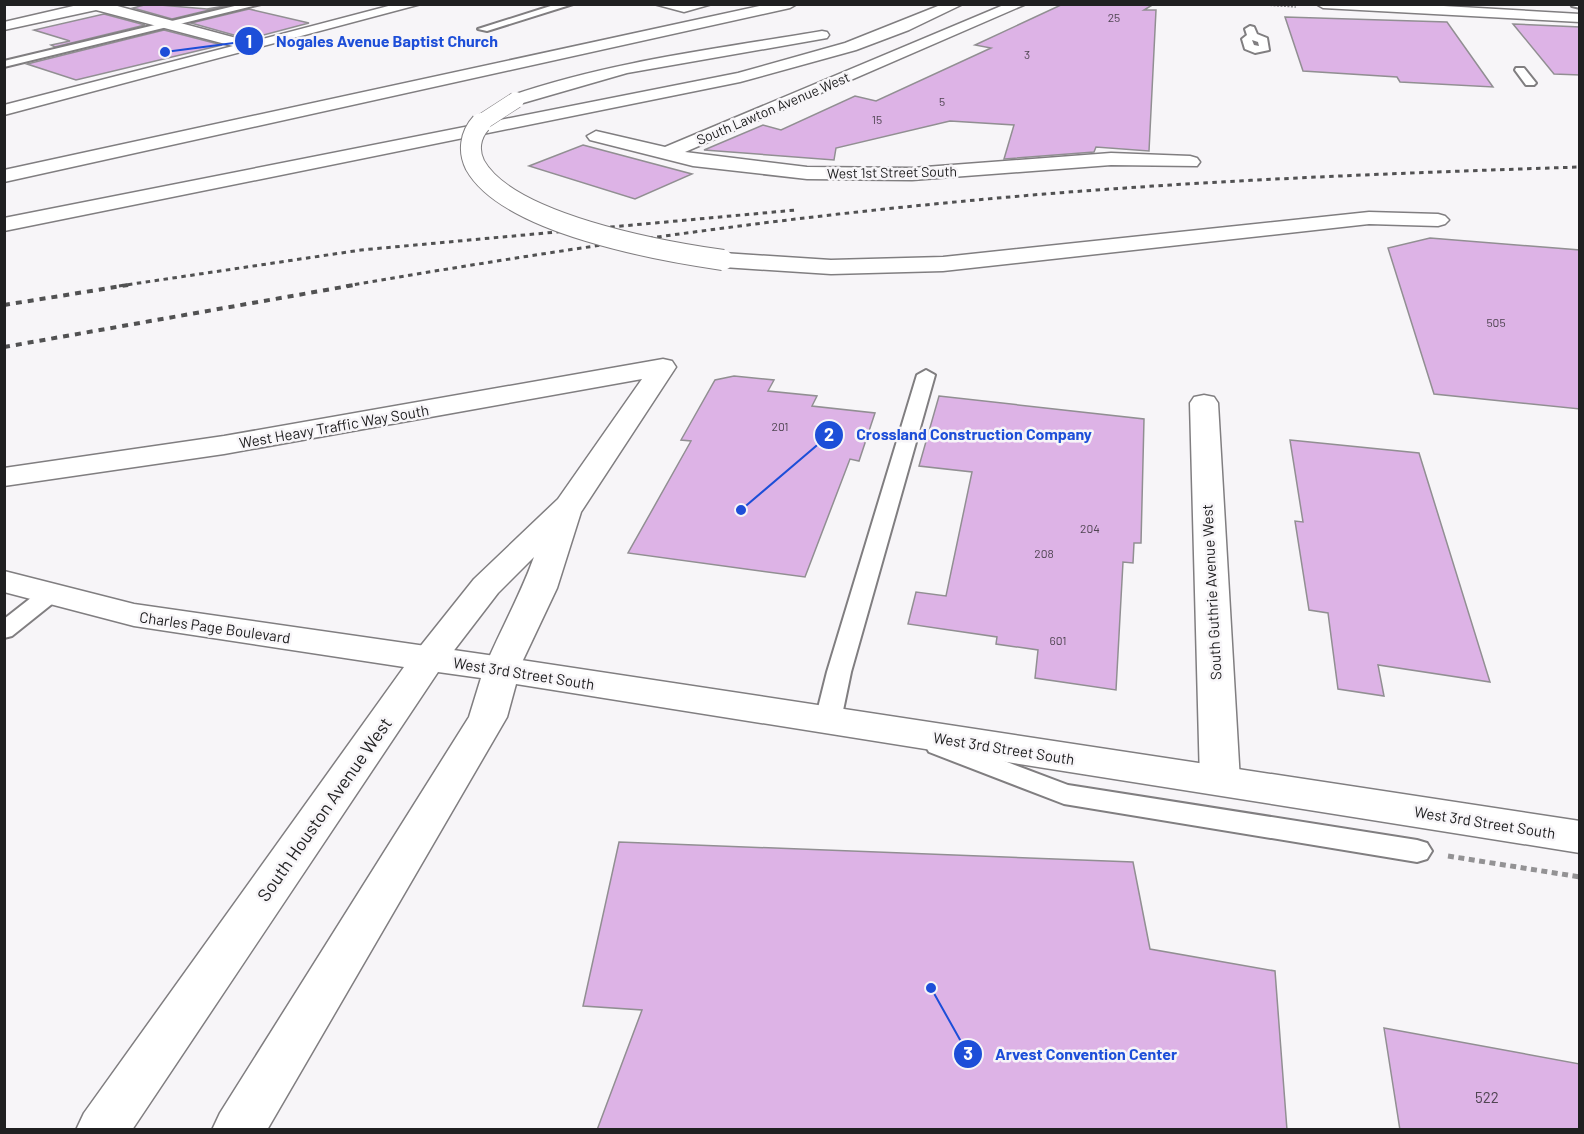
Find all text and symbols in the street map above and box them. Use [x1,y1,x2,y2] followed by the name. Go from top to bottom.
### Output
[1108,10,1120,24] house number: 25
[234,24,510,58] callout: Nogales Avenue Baptist Church
[246,30,252,52] text: 1
[276,31,498,50] text: Nogales Avenue Baptist Church
[1024,47,1030,61] house number: 3
[694,68,852,148] street label: South Lawton Avenue West
[939,94,945,108] house number: 5
[872,112,882,126] house number: 15
[827,162,957,182] street label: West 1st Street South
[1486,315,1506,329] house number: 505
[238,400,430,452] street label: West Heavy Traffic Way South
[814,418,1104,452] callout: Crossland Construction Company
[771,419,789,433] house number: 201
[824,423,834,445] text: 2
[856,424,1092,443] text: Crossland Construction Company
[1197,504,1225,680] street label: South Guthrie Avenue West
[1080,521,1100,535] house number: 204
[1034,546,1054,560] house number: 208
[138,607,292,647] street label: Charles Page Boulevard
[1050,633,1066,647] house number: 601
[452,653,596,693] street label: West 3rd Street South
[252,713,396,905] street label: South Houston Avenue West
[932,728,1076,768] street label: West 3rd Street South
[1413,802,1557,842] street label: West 3rd Street South
[953,1037,1189,1071] callout: Arvest Convention Center
[963,1042,973,1064] text: 3
[995,1044,1177,1063] text: Arvest Convention Center
[1475,1088,1499,1106] house number: 522

